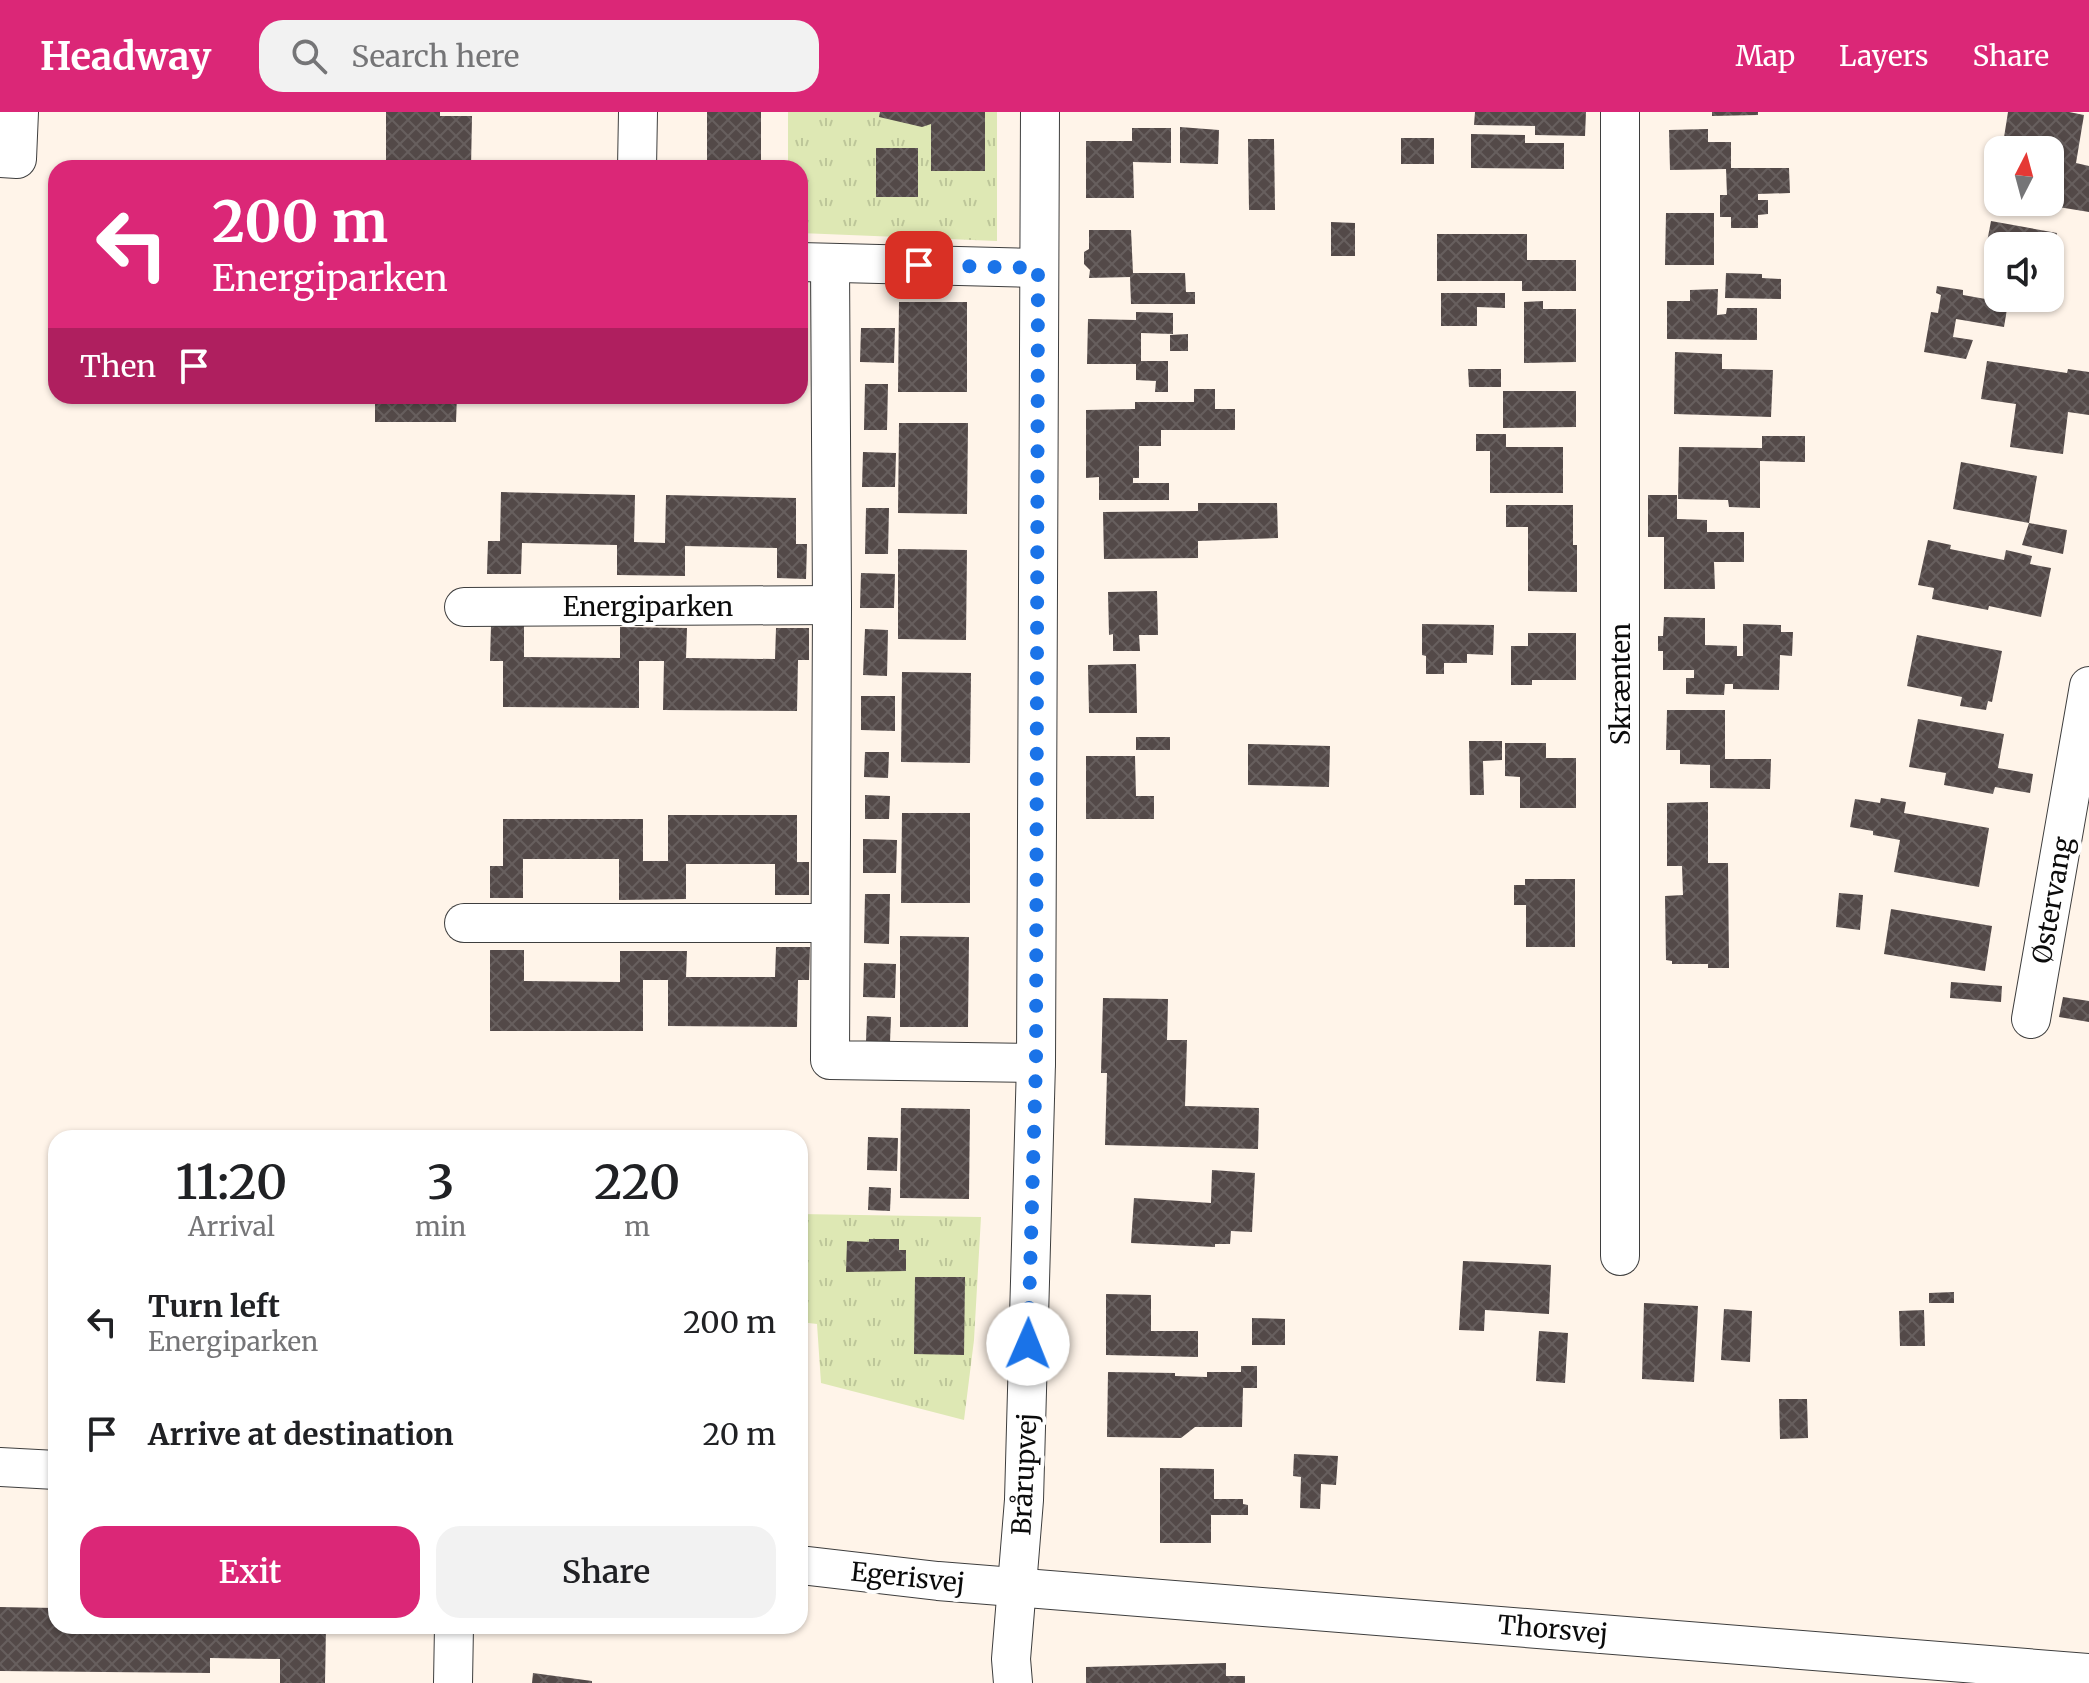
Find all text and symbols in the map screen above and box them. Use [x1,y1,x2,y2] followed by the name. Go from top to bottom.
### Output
[259,20,819,92] search box
[40,33,211,80] text: Headway
[287,34,331,78] icon: search
[351,37,519,75] text: Search here
[1735,38,1795,74] text: Map
[1839,38,1928,74] text: Layers
[1972,38,2049,74] text: Share
[1984,136,2064,216] north arrow
[1984,136,2064,312] map controls
[212,187,388,257] text: 200 m
[80,192,184,296] icon: left
[885,231,953,299] pin
[1984,232,2064,312] button: sound
[897,243,941,287] icon: arrive
[212,256,448,301] text: Energiparken
[172,344,216,388] icon: arrive
[80,347,156,385] text: Then
[563,590,733,623] street label: Energiparken
[1604,623,1637,745] street label: Skrænten
[2025,834,2079,966] street label: Østervang
[176,1152,287,1212] text: 11:20
[427,1152,454,1212] text: 3
[594,1152,680,1212] text: 220
[188,1210,275,1243] text: Arrival
[415,1210,466,1243] text: min
[624,1210,650,1243] text: m
[148,1287,280,1325] text: Turn left
[80,1300,124,1344] icon: left
[986,1302,1070,1386] position arrow
[683,1303,776,1341] text: 200 m
[148,1325,318,1358] text: Energiparken
[80,1412,124,1456] icon: arrive
[1004,1412,1044,1536] street label: Brårupvej
[148,1415,454,1453] text: Arrive at destination
[703,1415,776,1453] text: 20 m
[80,1526,420,1618] button: Exit
[436,1526,776,1618] button: Share
[849,1555,967,1599] street label: Egerisvej
[1496,1608,1610,1650] street label: Thorsvej

